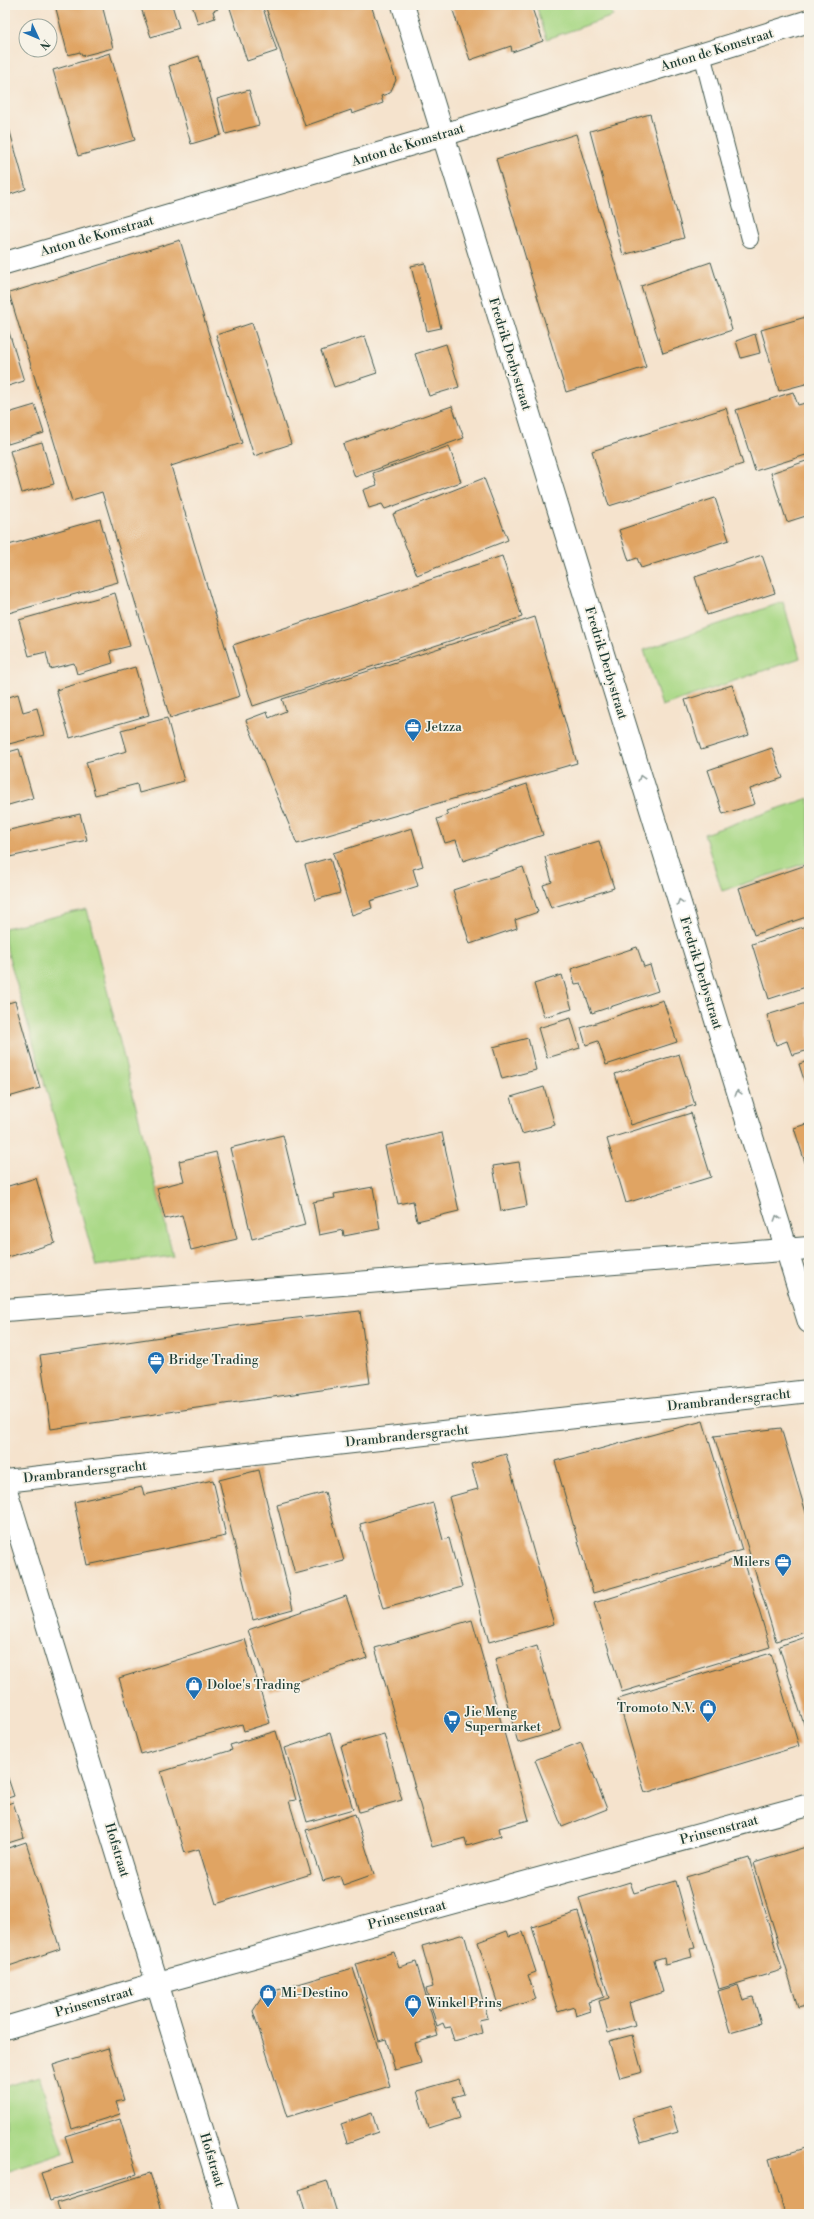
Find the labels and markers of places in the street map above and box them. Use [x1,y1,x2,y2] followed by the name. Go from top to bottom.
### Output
[403,717,423,742] office icon: Jetzza
[425,719,462,735] place label: Jetzza
[146,1350,166,1375] office icon: Bridge Trading
[168,1352,259,1368] place label: Bridge Trading
[773,1552,793,1577] office icon: Milers
[732,1554,770,1570] place label: Milers
[184,1675,204,1700] shop icon: Doloe's Trading
[207,1677,301,1693] place label: Doloe's Trading
[698,1698,718,1723] shop icon: Tromoto N.V.
[617,1700,695,1716] place label: Tromoto N.V.
[464,1704,542,1735] place label: Jie Meng Supermarket
[442,1709,462,1734] supermarket icon: Jie Meng Supermarket
[258,1983,278,2008] shop icon: Mi-Destino
[281,1985,348,2001] place label: Mi-Destino
[403,1993,423,2018] shop icon: Winkel Prins
[425,1995,502,2011] place label: Winkel Prins

